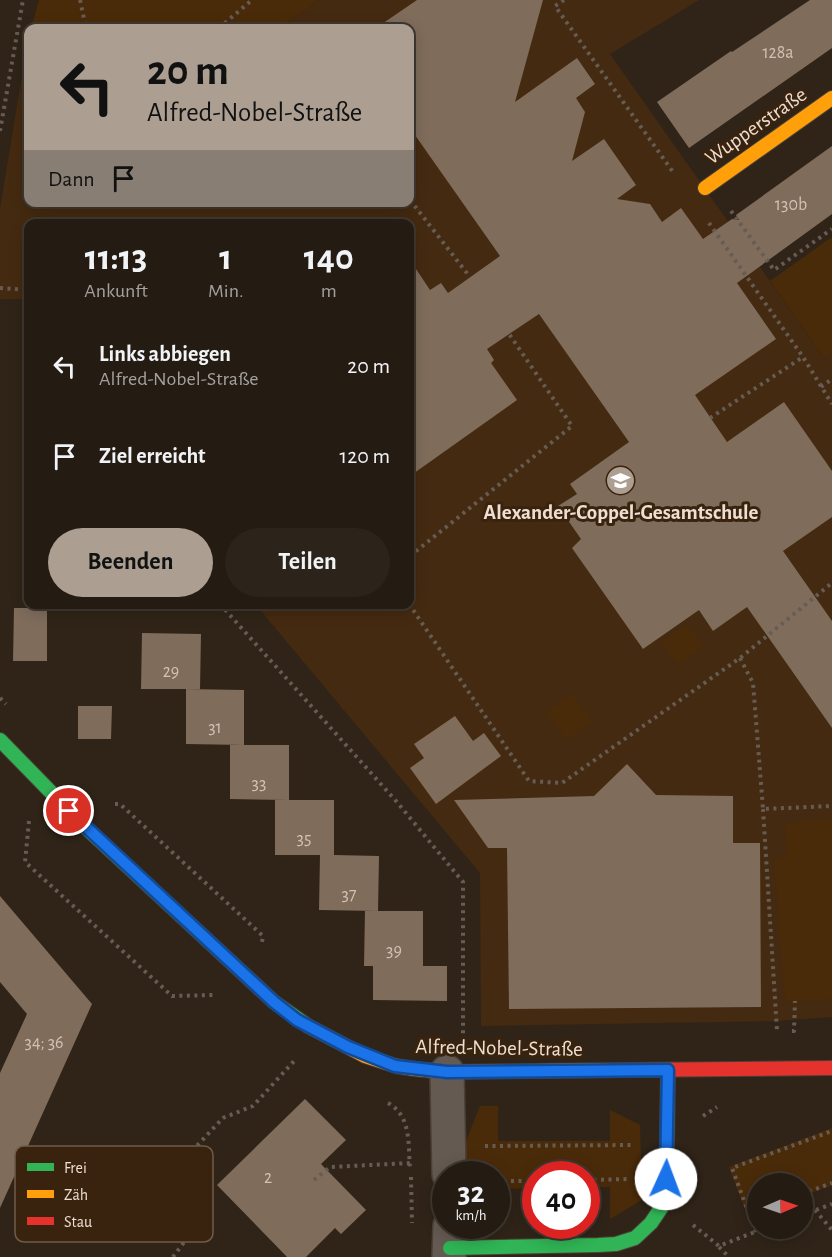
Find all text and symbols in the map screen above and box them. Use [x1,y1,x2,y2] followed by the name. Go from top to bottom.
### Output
[762,44,794,62] house number: 128a
[48,48,126,126] icon: left
[147,50,229,92] text: 20 m
[702,83,810,169] street label: Wupperstraße
[147,99,362,126] text: Alfred-Nobel-Straße
[107,162,140,195] icon: arrive
[48,168,95,190] text: Dann
[775,196,807,214] house number: 130b
[85,240,147,276] text: 11:13
[219,240,232,276] text: 1
[304,240,354,276] text: 140
[84,281,148,301] text: Ankunft
[208,281,244,301] text: Min.
[321,281,337,301] text: m
[99,343,231,365] text: Links abbiegen
[48,350,81,383] icon: left
[347,355,390,377] text: 20 m
[99,369,258,389] text: Alfred-Nobel-Straße
[48,440,81,473] icon: arrive
[99,445,206,467] text: Ziel erreicht
[340,445,390,467] text: 120 m
[605,465,637,497] school or university icon: Alexander-Coppel-Gesamtschule
[484,502,759,523] place label: Alexander-Coppel-Gesamtschule
[48,528,213,597] button: Beenden
[225,528,390,597] button: Teilen
[163,663,179,681] house number: 29
[208,719,222,737] house number: 31
[252,775,266,793] house number: 33
[43,785,94,836] pin
[52,794,85,827] icon: arrive
[297,830,311,848] house number: 35
[342,886,356,904] house number: 37
[386,942,402,960] house number: 39
[24,1034,64,1052] house number: 34; 36
[415,1036,583,1060] street label: Alfred-Nobel-Straße
[15,1146,213,1242] legend
[634,1147,698,1211] position arrow
[64,1160,87,1176] text: Frei
[522,1161,600,1239] speed limit sign: 40
[264,1169,272,1187] house number: 2
[747,1173,813,1239] north arrow
[747,1173,813,1239] map controls
[457,1178,485,1208] text: 32
[64,1187,88,1203] text: Zäh
[456,1208,486,1223] text: km/h
[64,1214,92,1230] text: Stau

